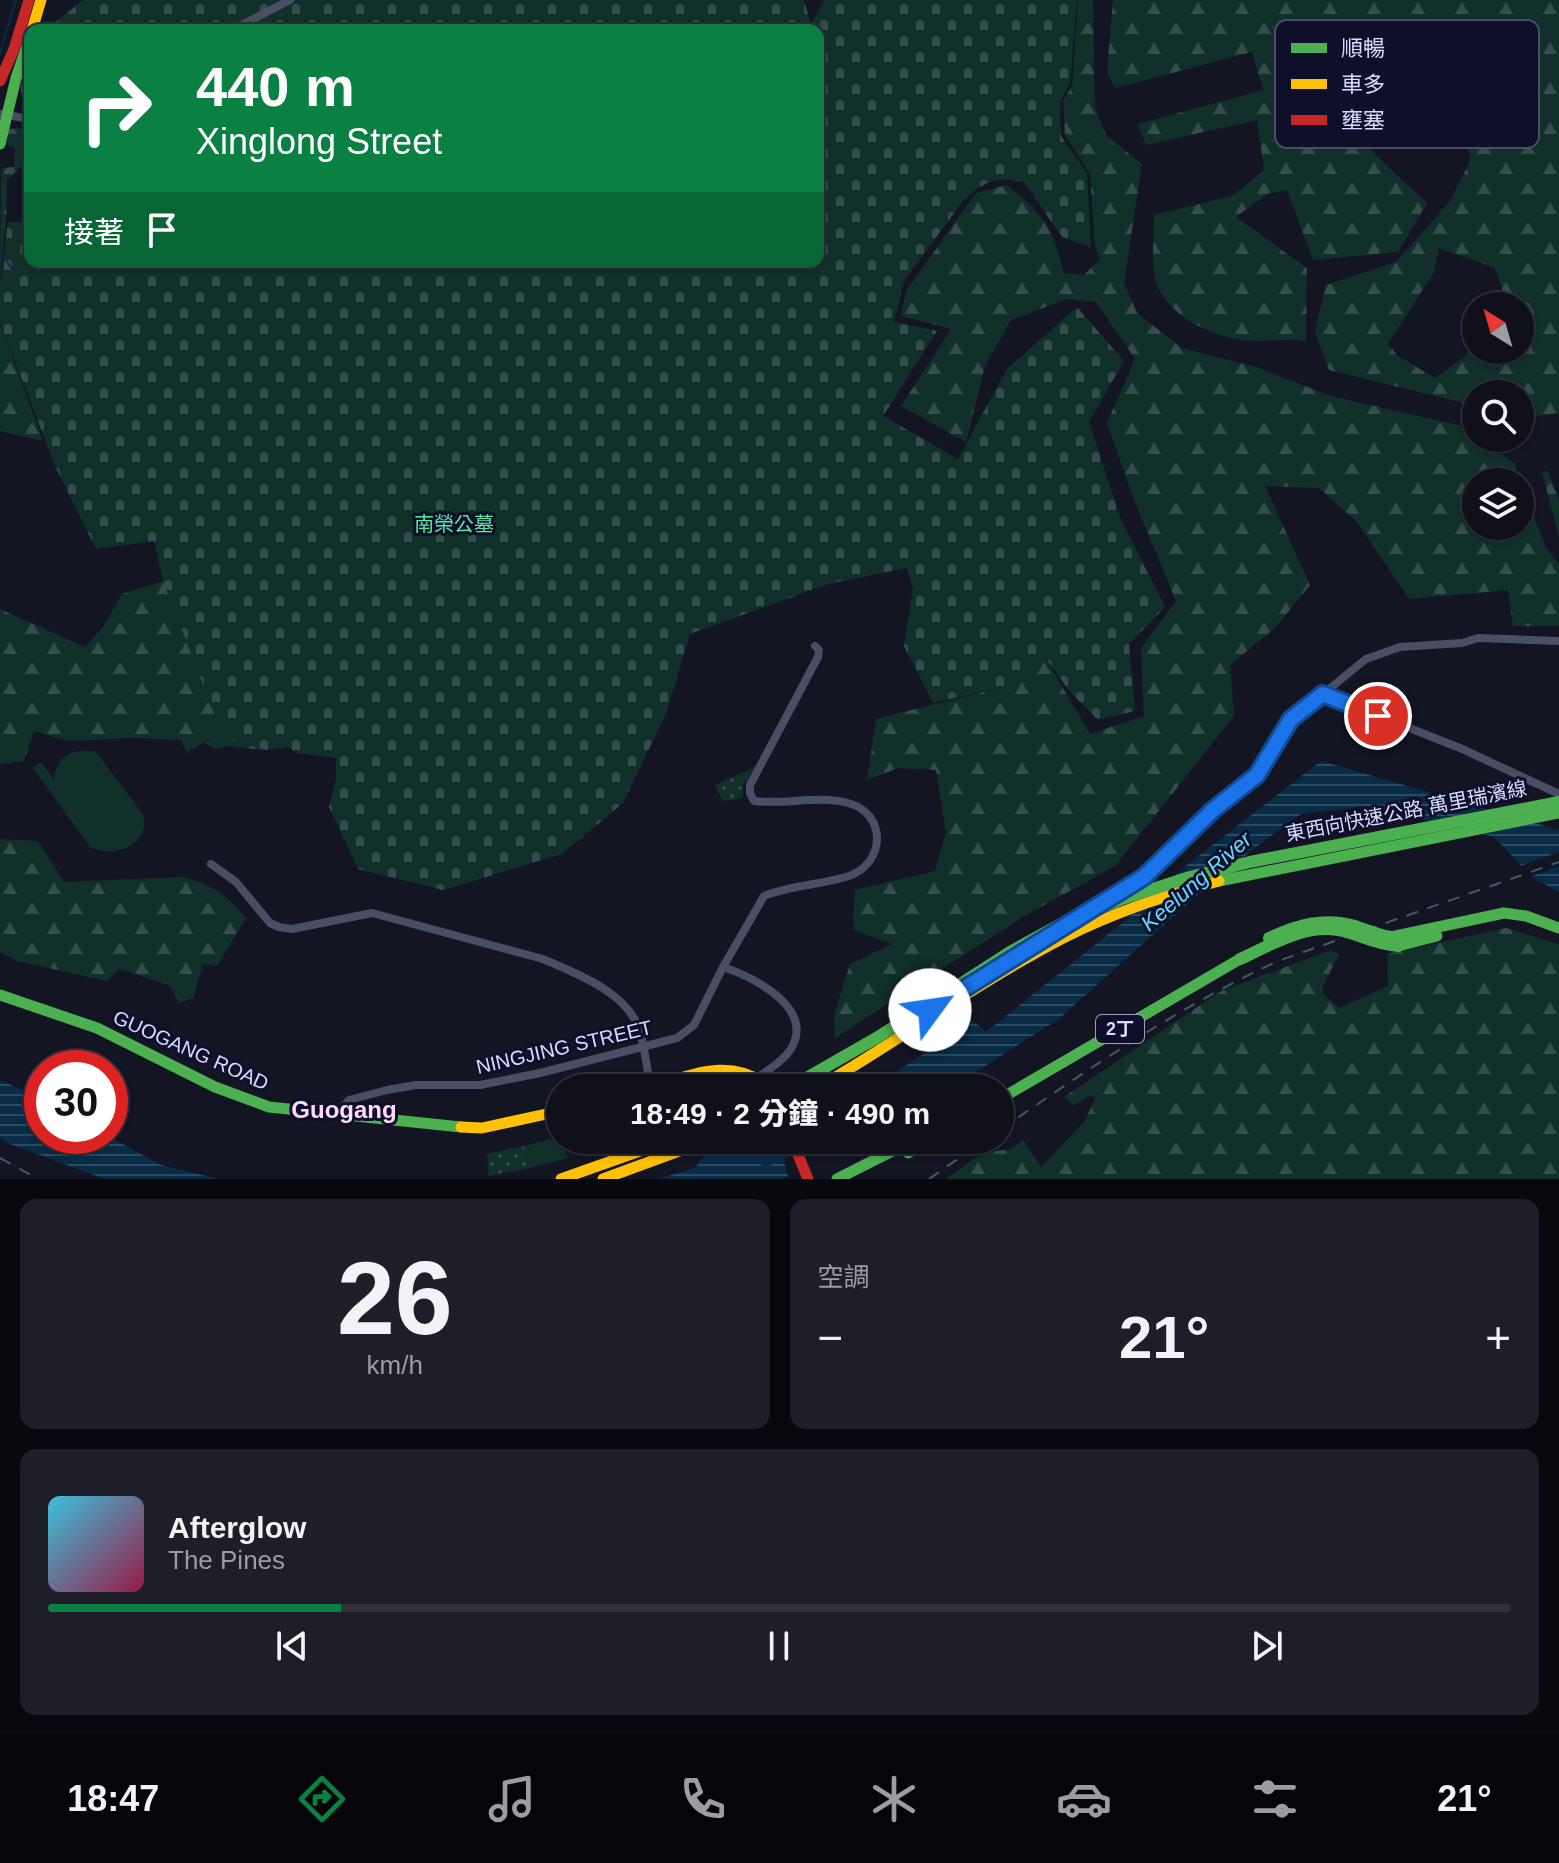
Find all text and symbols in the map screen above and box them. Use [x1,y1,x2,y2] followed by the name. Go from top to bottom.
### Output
[1275,20,1539,148] legend
[1341,36,1385,61] text: 順暢
[196,55,355,118] text: 440 m
[64,56,168,160] icon: right
[1341,72,1385,97] text: 車多
[1341,108,1385,133] text: 壅塞
[196,121,442,162] text: Xinglong Street
[140,208,184,252] icon: arrive
[64,216,124,249] text: 接著
[1462,292,1534,364] north arrow
[1462,292,1534,540] map controls
[1462,380,1534,452] button: search
[1462,468,1534,540] button: layers
[414,513,494,535] park label: 南榮公墓
[1344,682,1412,750] pin
[1356,694,1400,738] icon: arrive
[1283,777,1529,845] street label: 東西向快速公路 萬里瑞濱線
[1136,826,1258,936] water label: Keelung River
[888,968,972,1052] position arrow
[110,1006,272,1094] street label: GUOGANG ROAD
[1096,1015,1144,1043] road number: 2丁
[474,1016,654,1078] street label: NINGJING STREET
[24,1050,128,1154] speed limit sign: 30
[291,1096,397,1123] district label: Guogang
[630,1097,930,1130] text: 18:49 · 2 分鐘 · 490 m
[337,1240,453,1356] text: 26
[818,1262,870,1292] text: 空調
[1119,1304,1210,1371] text: 21°
[818,1313,843,1362] text: −
[1485,1313,1511,1362] text: +
[367,1350,423,1380] text: km/h
[168,1511,306,1544] text: Afterglow
[168,1545,285,1575] text: The Pines
[270,1624,314,1668] icon: previous
[757,1624,801,1668] icon: pause
[1245,1624,1289,1668] icon: next
[294,1771,350,1827] icon: directions
[484,1771,540,1827] icon: music
[675,1771,731,1827] icon: phone
[866,1771,922,1827] icon: climate
[1056,1771,1112,1827] icon: car
[1247,1771,1303,1827] icon: filters
[67,1778,159,1819] text: 18:47
[1437,1778,1492,1819] text: 21°

